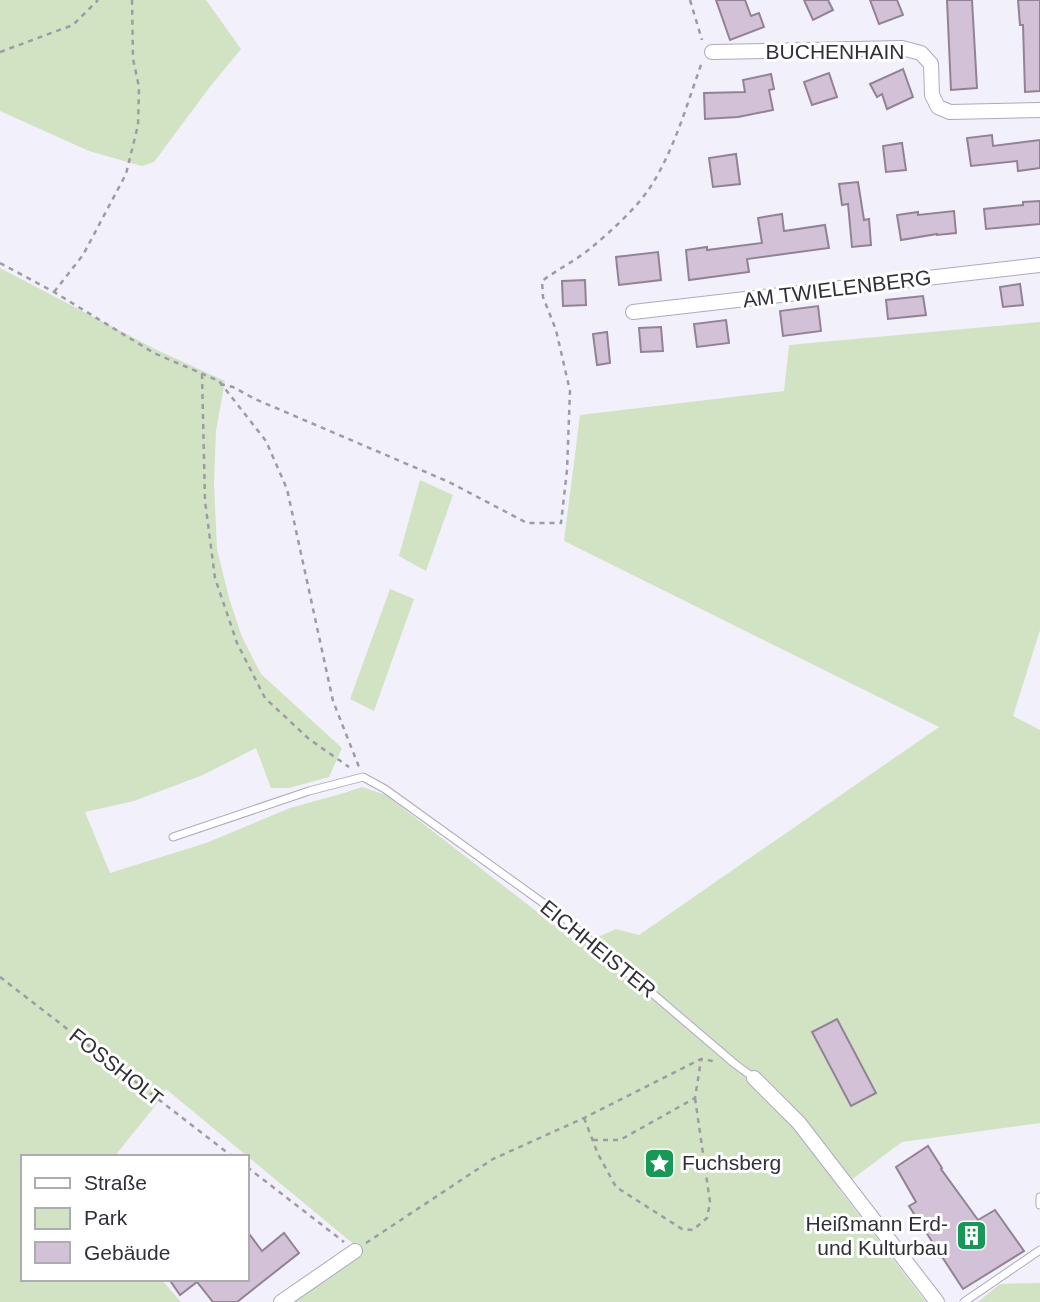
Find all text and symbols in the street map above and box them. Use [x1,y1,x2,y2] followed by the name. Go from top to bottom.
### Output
[766,40,904,63] street label: BUCHENHAIN
[741,266,933,311] street label: AM TWIELENBERG
[536,895,660,1002] street label: EICHHEISTER
[65,1023,168,1110] street label: FOSSHOLT
[642,1146,676,1180] place icon: Fuchsberg
[682,1151,781,1174] place label: Fuchsberg
[21,1155,248,1281] legend
[84,1171,147,1194] text: Straße
[84,1206,128,1229] text: Park
[806,1212,948,1259] place label: Heißmann Erd- und Kulturbau
[954,1219,988,1253] building icon: Heißmann Erd- und Kulturbau
[84,1241,170,1264] text: Gebäude

